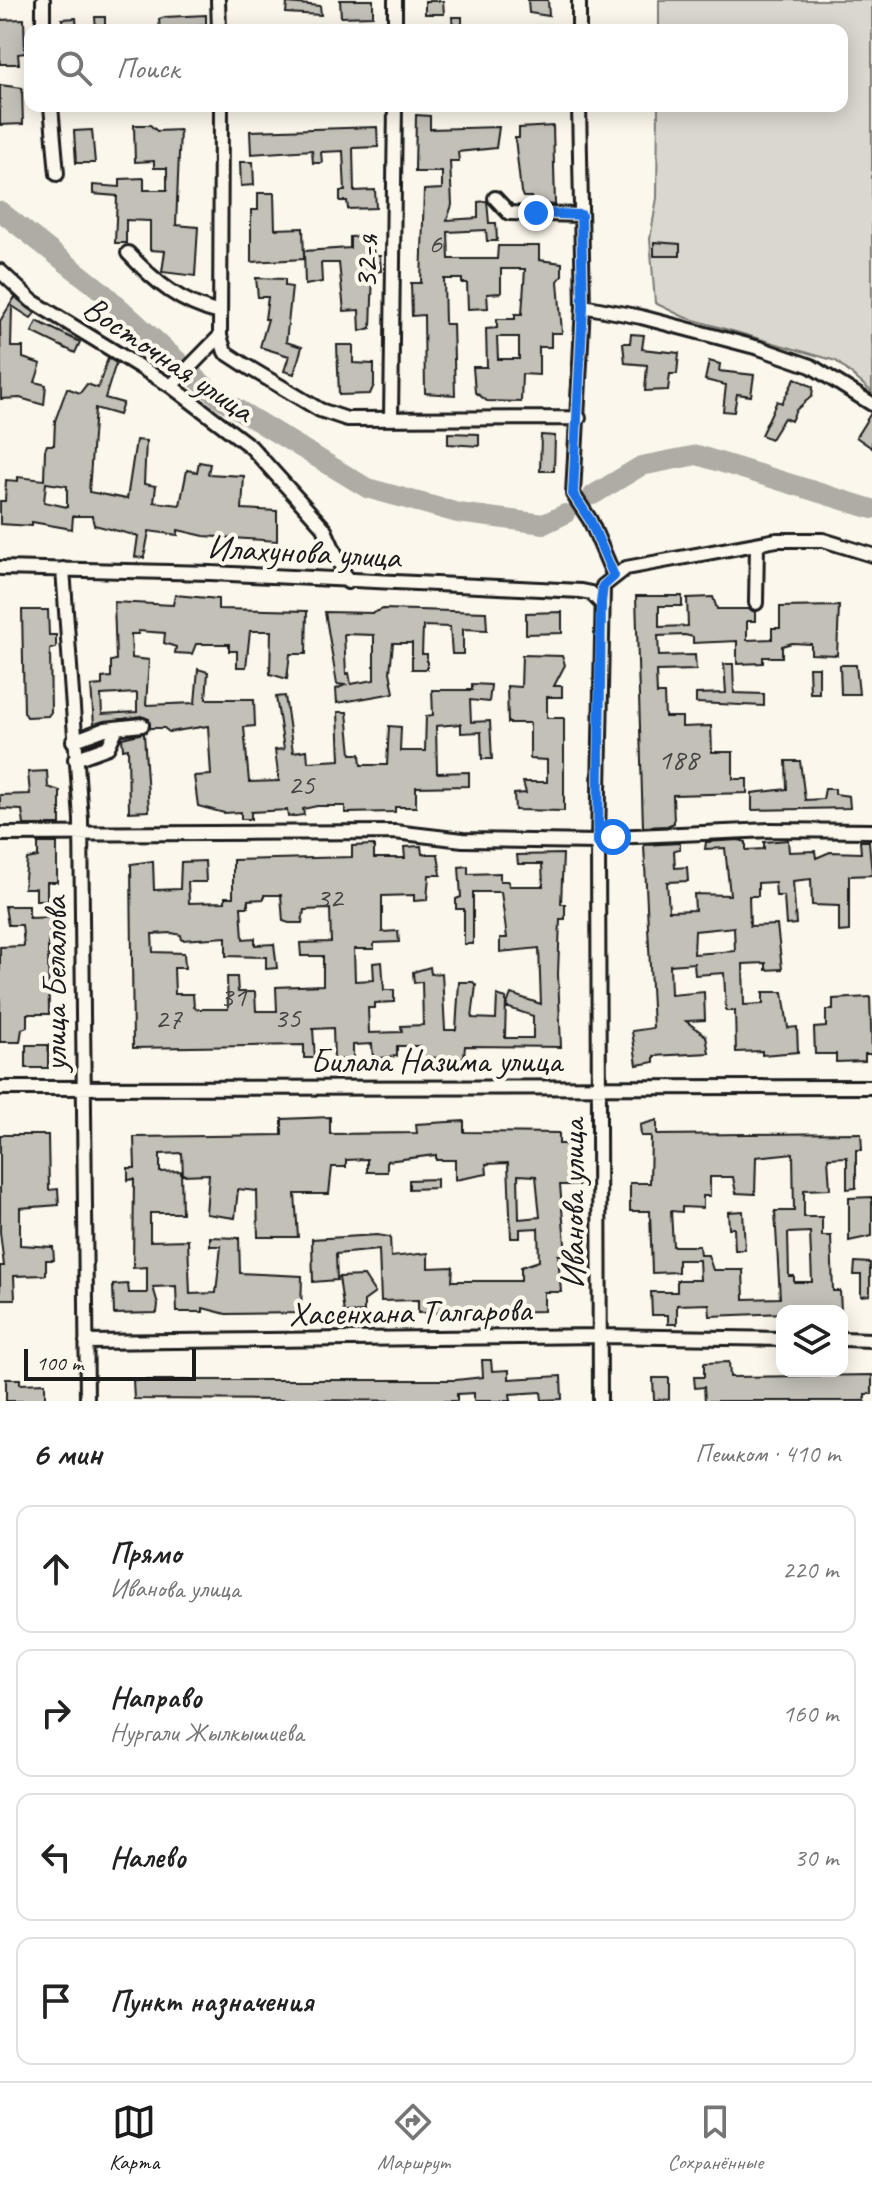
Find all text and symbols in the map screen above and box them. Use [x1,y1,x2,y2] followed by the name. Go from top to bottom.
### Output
[24,24,848,112] search box
[52,46,96,90] icon: search
[116,49,179,87] text: Поиск
[518,195,554,231] route end
[428,224,443,262] house number: 6
[344,233,387,289] street label: 32-я
[75,286,264,432] street label: Восточная улица
[206,525,404,578] street label: Илахунова улица
[658,740,701,778] house number: 188
[288,765,316,803] house number: 25
[595,819,631,855] route start
[316,878,345,916] house number: 32
[33,894,76,1073] street label: улица Белалова
[220,977,248,1015] house number: 31
[274,998,302,1036] house number: 35
[155,999,183,1037] house number: 27
[310,1039,565,1082] street label: Билала Назима улица
[551,1116,594,1289] street label: Иванова улица
[288,1288,534,1335] street label: Хасенхана Талгарова
[776,1305,848,1377] map controls
[776,1305,848,1377] button: layers
[24,1345,196,1381] scale bar
[36,1349,83,1377] text: 100 m
[32,1432,102,1475] text: 6 мин
[695,1437,840,1470] text: Пешком · 410 m
[110,1534,181,1572] text: Прямо
[34,1547,78,1591] icon: ahead
[782,1553,838,1586] text: 220 m
[110,1572,240,1605] text: Иванова улица
[110,1678,202,1716] text: Направо
[34,1691,78,1735] icon: right
[782,1697,838,1730] text: 160 m
[110,1716,304,1749] text: Нургали Жылкышиева
[34,1835,78,1879] icon: left
[110,1838,186,1876] text: Налево
[794,1841,838,1874] text: 30 m
[34,1979,78,2023] icon: arrive
[110,1982,313,2020] text: Пункт назначения
[109,2100,159,2176] tab: Карта
[377,2100,450,2176] tab: Маршрут
[668,2100,763,2176] tab: Сохранённые

